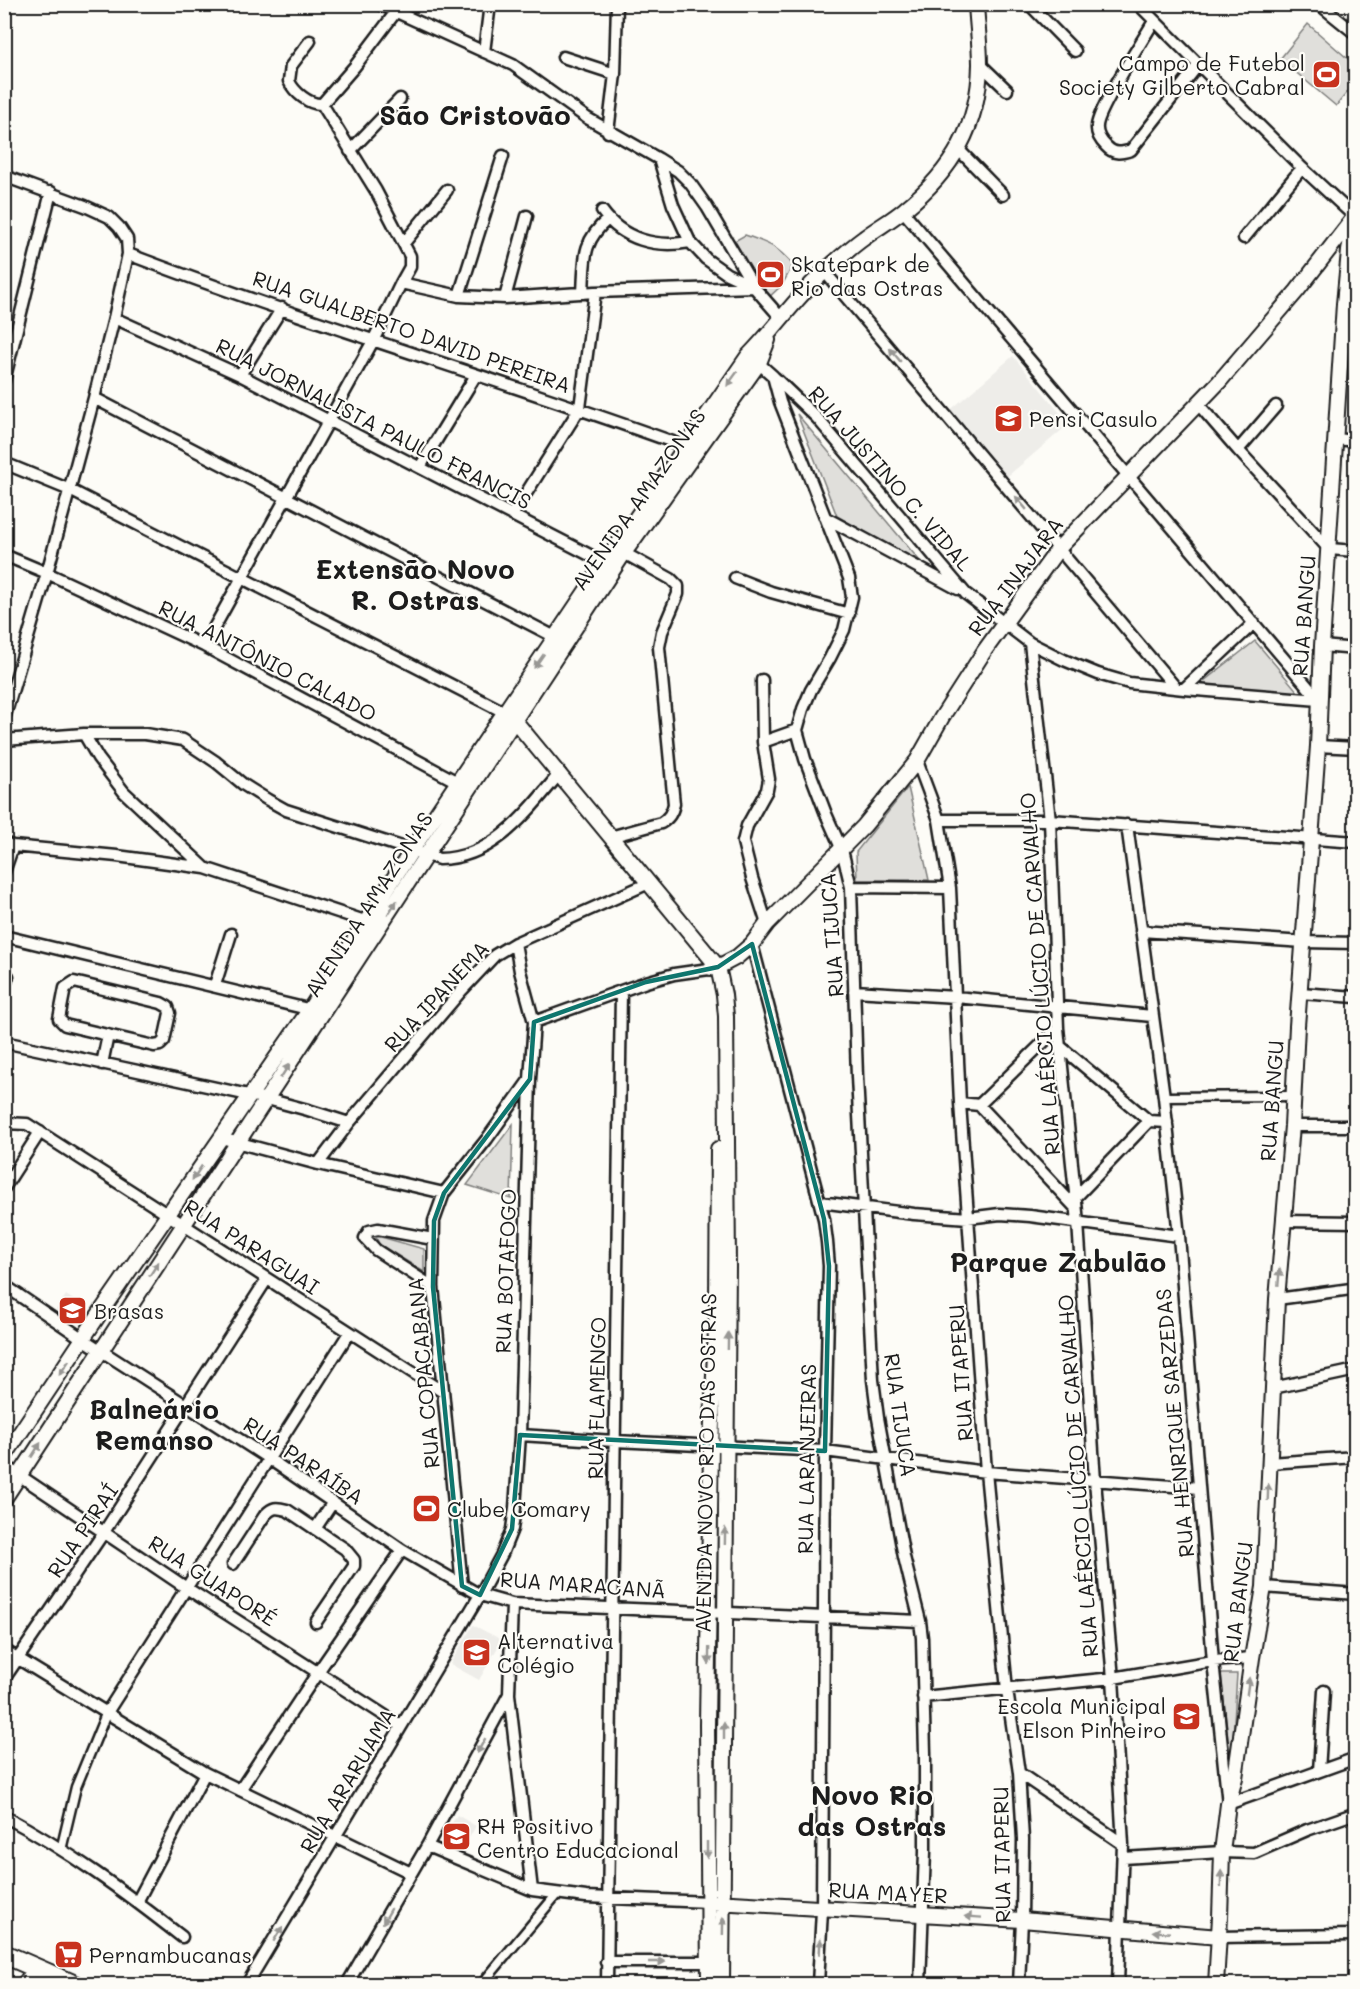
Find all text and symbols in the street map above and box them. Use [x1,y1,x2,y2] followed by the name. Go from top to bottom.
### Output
[1059,49,1305,100] place label: Campo de Futebol Society Gilberto Cabral
[1310,58,1342,90] sports icon: Campo de Futebol Society Gilberto Cabral
[379,97,571,132] district label: São Cristovão
[791,250,943,301] place label: Skatepark de Rio das Ostras
[754,259,786,291] sports icon: Skatepark de Rio das Ostras
[249,264,575,398] street label: RUA GUALBERTO DAVID PEREIRA
[212,331,536,515] street label: RUA JORNALISTA PAULO FRANCIS
[889,348,902,363] one-way arrow
[726,371,738,387] one-way arrow
[803,380,979,576] street label: RUA JUSTINO C. VIDAL
[992,402,1024,434] school or university icon: Pensi Casulo
[565,403,711,595] street label: AVENIDA AMAZONAS
[1029,405,1157,432] place label: Pensi Casulo
[1015,496,1028,511] one-way arrow
[961,511,1069,641] street label: RUA INAJARA
[315,551,515,617] district label: Extensão Novo R. Ostras
[1285,555,1321,677] street label: RUA BANGU
[154,593,382,727] street label: RUA ANTÔNIO CALADO
[533,653,545,669] one-way arrow
[1013,792,1065,1156] street label: RUA LAÉRCIO LÚCIO DE CARVALHO
[298,806,438,1002] street label: AVENIDA AMAZONAS
[813,872,849,998] street label: RUA TIJUCA
[386,900,397,916] one-way arrow
[378,935,494,1057] street label: RUA IPANEMA
[1253,1040,1289,1162] street label: RUA BANGU
[279,1063,290,1079] one-way arrow
[191,1164,203,1180] one-way arrow
[489,1188,521,1354] street label: RUA BOTAFOGO
[179,1192,325,1300] street label: RUA PARAGUAI
[950,1244,1166,1279] district label: Parque Zabulão
[148,1261,159,1277] one-way arrow
[1274,1267,1284,1286] one-way arrow
[401,1276,445,1470] street label: RUA COPACABANA
[1149,1287,1199,1559] street label: RUA HENRIQUE SARZEDAS
[689,1293,721,1633] street label: AVENIDA NOVO RIO DAS OSTRAS
[57,1294,89,1326] school or university icon: Brasas
[1051,1294,1103,1658] street label: RUA LAÉRCIO LÚCIO DE CARVALHO
[94,1297,164,1324] place label: Brasas
[942,1304,978,1442] street label: RUA ITAPERU
[581,1317,611,1479] street label: RUA FLAMENGO
[723,1332,733,1351] one-way arrow
[879,1351,923,1479] street label: RUA TIJUCA
[58,1360,70,1376] one-way arrow
[791,1364,821,1554] street label: RUA LARANJEIRAS
[89,1391,219,1457] district label: Balneário Remanso
[239,1410,369,1510] street label: RUA PARAÍBA
[31,1442,42,1458] one-way arrow
[41,1478,123,1582] street label: RUA PIRAÍ
[1263,1483,1273,1502] one-way arrow
[410,1492,442,1524] sports icon: Clube Comary
[447,1495,591,1522] place label: Clube Comary
[720,1527,730,1546] one-way arrow
[144,1528,282,1632] street label: RUA GUAPORÉ
[1216,1540,1258,1664] street label: RUA BANGU
[499,1565,667,1603] street label: RUA MARACANÃ
[497,1627,614,1678] place label: Alternativa Colégio
[460,1636,492,1668] school or university icon: Alternativa Colégio
[704,1646,714,1665] one-way arrow
[1244,1676,1253,1695] one-way arrow
[998,1692,1166,1743] place label: Escola Municipal Elson Pinheiro
[1171,1701,1203,1733] school or university icon: Escola Municipal Elson Pinheiro
[293,1703,401,1857] street label: RUA ARARUAMA
[719,1722,729,1741] one-way arrow
[476,1738,486,1755] one-way arrow
[798,1777,946,1843] district label: Novo Rio das Ostras
[986,1787,1016,1923] street label: RUA ITAPERU
[477,1812,679,1863] place label: RH Positivo Centro Educacional
[440,1821,472,1853] school or university icon: RH Positivo Centro Educacional
[702,1841,712,1860] one-way arrow
[1216,1869,1226,1888] one-way arrow
[828,1875,948,1909] street label: RUA MAYER
[381,1908,392,1924] one-way arrow
[963,1913,982,1922] one-way arrow
[718,1917,728,1936] one-way arrow
[272,1926,283,1942] one-way arrow
[1152,1927,1171,1937] one-way arrow
[52,1938,84,1970] supermarket icon: Pernambucanas
[815,1938,824,1957] one-way arrow
[89,1941,252,1968] place label: Pernambucanas
[648,1957,667,1967] one-way arrow

